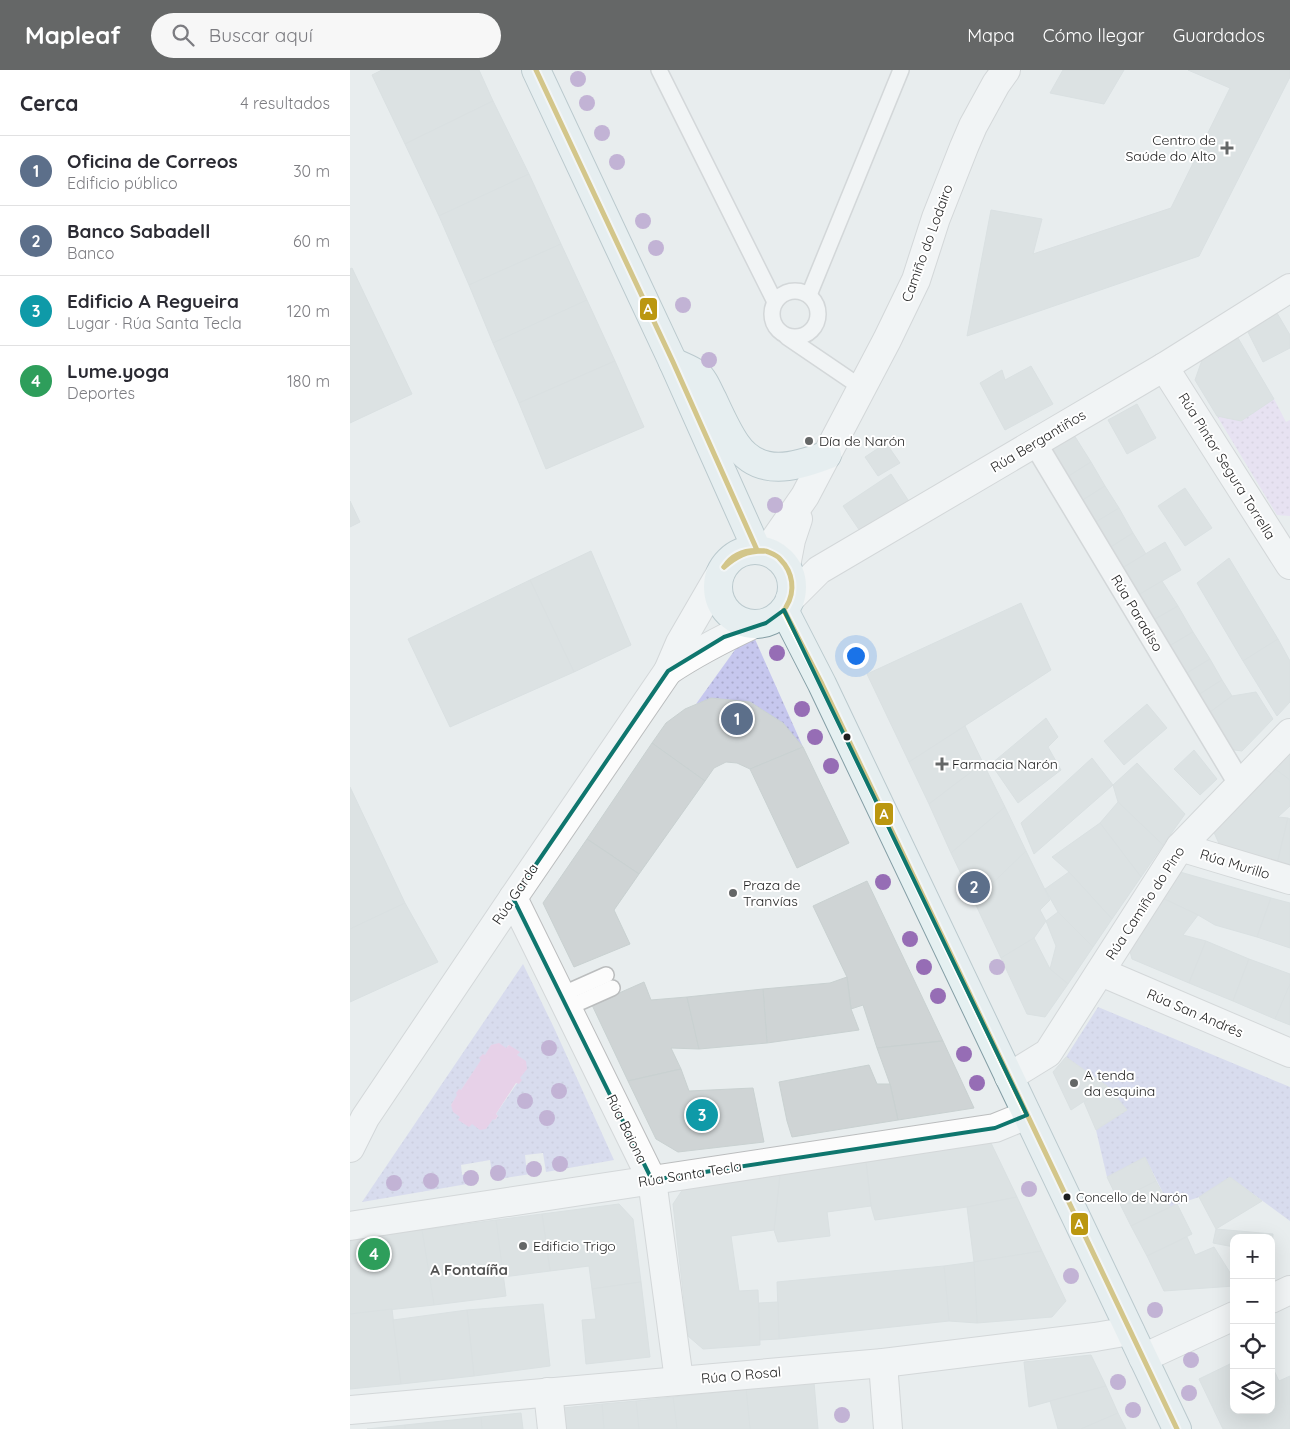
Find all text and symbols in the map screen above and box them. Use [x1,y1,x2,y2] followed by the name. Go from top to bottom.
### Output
[151,13,501,58] search box
[25,20,121,50] text: Mapleaf
[169,21,197,49] icon: search
[209,23,313,47] text: Buscar aquí
[967,24,1015,47] text: Mapa
[1043,24,1145,47] text: Cómo llegar
[1173,24,1265,47] text: Guardados
[20,90,78,116] text: Cerca
[240,93,330,113] text: 4 resultados
[1125,131,1216,165] place label: Centro de Saúde do Alto
[1220,141,1234,155] marker: Centro de Saúde do Alto
[67,149,238,173] text: Oficina de Correos
[33,161,39,181] text: 1
[293,161,330,181] text: 30 m
[67,173,178,193] text: Edificio público
[897,182,957,304] street label: Camiño do Lodairo
[67,219,210,243] text: Banco Sabadell
[31,231,41,251] text: 2
[293,231,330,251] text: 60 m
[67,243,114,263] text: Banco
[67,289,239,313] text: Edificio A Regueira
[639,297,658,321] line badge: A
[644,300,653,318] text: A
[32,301,40,321] text: 3
[287,301,330,321] text: 120 m
[67,313,242,333] text: Lugar · Rúa Santa Tecla
[67,359,169,383] text: Lume.yoga
[31,371,41,391] text: 4
[287,371,330,391] text: 180 m
[67,383,135,403] text: Deportes
[1174,389,1280,543] street label: Rúa Pintor Segura Torrella
[987,406,1089,476] street label: Rúa Bergantiños
[819,432,905,450] place label: Día de Narón
[803,435,815,447] marker: Día de Narón
[1107,571,1167,655] street label: Rúa Paradiso
[843,643,869,669] your location
[721,700,753,738] pin: 1
[842,732,852,742] unlabelled marker
[952,755,1058,773] place label: Farmacia Narón
[936,758,948,770] marker: Farmacia Narón
[874,802,894,826] line badge: A
[880,805,889,823] text: A
[1102,843,1188,963] street label: Rúa Camiño do Pino
[1198,845,1272,883] street label: Rúa Murillo
[488,860,542,928] street label: Rúa Garda
[958,868,990,906] pin: 2
[743,876,801,910] place label: Praza de Tranvías
[727,887,739,899] marker: Praza de Tranvías
[1144,985,1246,1041] street label: Rúa San Andrés
[1084,1066,1155,1100] place label: A tenda da esquina
[1068,1077,1080,1089] marker: A tenda da esquina
[602,1091,652,1167] street label: Rúa Baiona
[686,1096,718,1134] pin: 3
[637,1157,743,1191] street label: Rúa Santa Tecla
[1076,1189,1188,1205] place label: Concello de Narón
[1062,1192,1072,1202] marker: Concello de Narón
[1070,1212,1089,1236] line badge: A
[1075,1215,1084,1233] text: A
[1230,1234,1275,1414] map controls
[1230,1234,1275,1279] button: +
[358,1235,390,1273] pin: 4
[533,1237,616,1255] place label: Edificio Trigo
[517,1240,529,1252] marker: Edificio Trigo
[430,1260,508,1279] district label: A Fontaíña
[1230,1279,1275,1324] button: −
[1230,1324,1275,1369] button: locate
[700,1363,782,1387] street label: Rúa O Rosal
[1230,1369,1275,1414] button: layers

